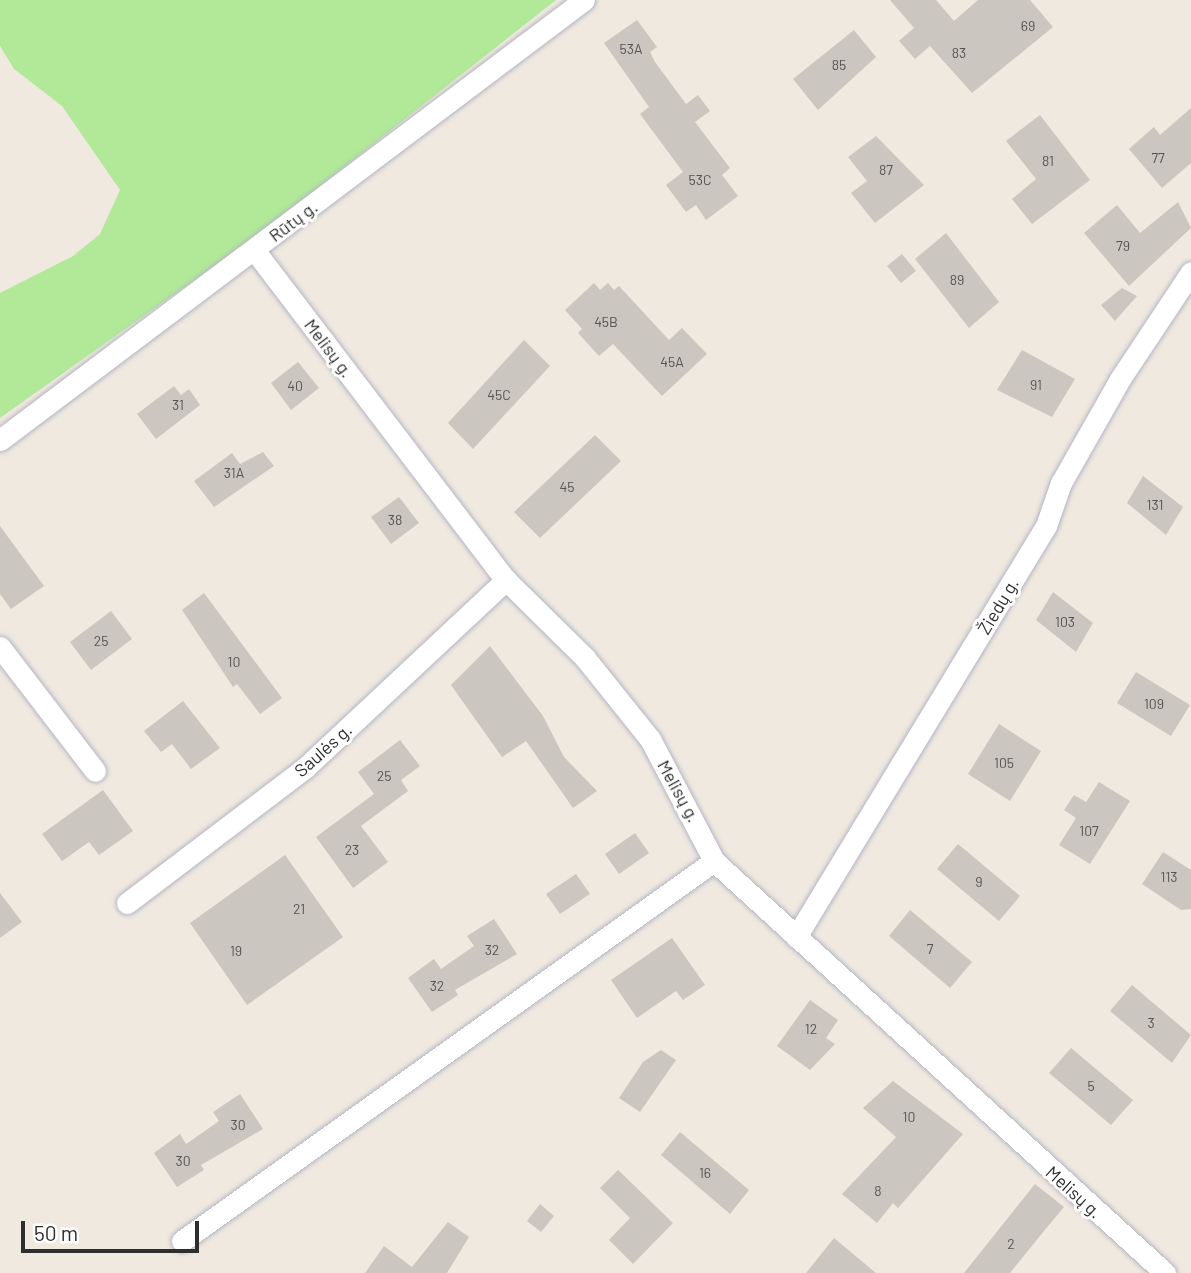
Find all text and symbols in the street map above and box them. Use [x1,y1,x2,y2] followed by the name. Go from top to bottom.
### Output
[1021,18,1035,34] house number: 69
[620,41,642,57] house number: 53A
[952,45,966,61] house number: 83
[832,57,846,73] house number: 85
[1151,150,1165,166] house number: 77
[1042,153,1054,169] house number: 81
[879,162,893,178] house number: 87
[689,172,711,188] house number: 53C
[264,196,322,246] street label: Rūtų g.
[1116,238,1130,254] house number: 79
[950,272,964,288] house number: 89
[300,314,358,382] street label: Melisų g.
[594,314,618,330] house number: 45B
[660,354,684,370] house number: 45A
[1030,377,1042,393] house number: 91
[287,378,303,394] house number: 40
[487,387,511,403] house number: 45C
[172,397,184,413] house number: 31
[224,465,244,481] house number: 31A
[560,479,574,495] house number: 45
[1147,497,1163,513] house number: 131
[388,512,402,528] house number: 38
[973,574,1023,638] street label: Žiedų g.
[1055,614,1075,630] house number: 103
[94,633,108,649] house number: 25
[228,654,240,670] house number: 10
[1144,696,1164,712] house number: 109
[290,719,356,781] street label: Saulės g.
[994,755,1014,771] house number: 105
[653,756,705,826] street label: Melisų g.
[377,768,391,784] house number: 25
[1079,823,1099,839] house number: 107
[345,842,359,858] house number: 23
[1160,869,1178,885] house number: 113
[975,874,983,890] house number: 9
[293,901,305,917] house number: 21
[927,941,933,957] house number: 7
[485,942,499,958] house number: 32
[230,943,242,959] house number: 19
[430,978,444,994] house number: 32
[1147,1015,1155,1031] house number: 3
[805,1021,817,1037] house number: 12
[1087,1078,1095,1094] house number: 5
[903,1109,915,1125] house number: 10
[230,1117,246,1133] house number: 30
[175,1153,191,1169] house number: 30
[1042,1161,1106,1223] street label: Melisų g.
[699,1165,711,1181] house number: 16
[874,1183,882,1199] house number: 8
[24,1206,203,1250] scale bar
[34,1220,78,1245] text: 50 m
[1007,1236,1015,1252] house number: 2

